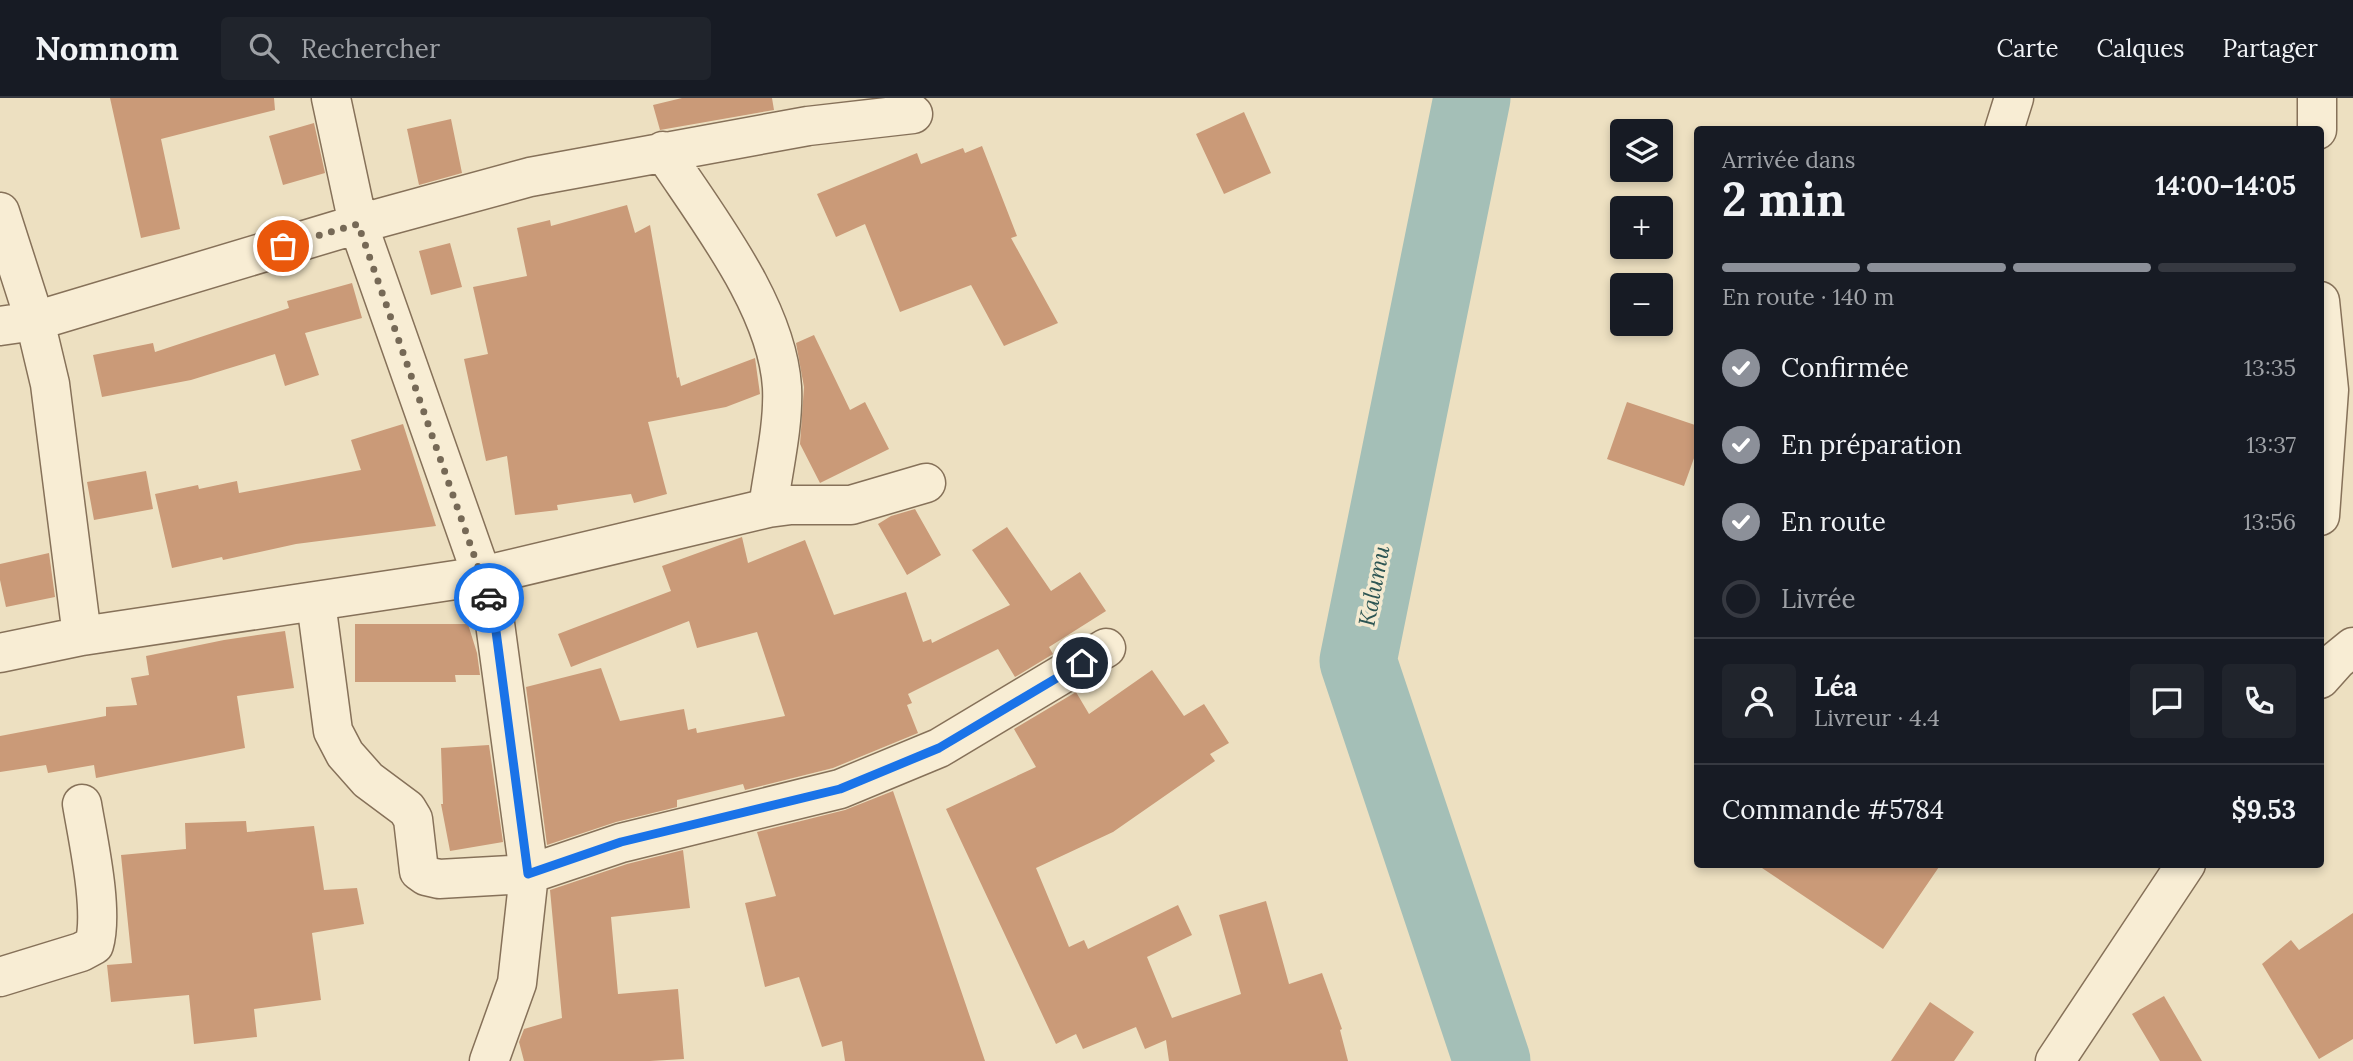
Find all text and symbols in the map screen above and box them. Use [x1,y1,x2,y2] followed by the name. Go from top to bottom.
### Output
[221,17,711,80] search box
[35,27,179,69] text: Nomnom
[245,29,283,67] icon: search
[301,32,440,65] text: Rechercher
[1996,33,2058,64] text: Carte
[2096,33,2184,64] text: Calques
[2222,33,2318,64] text: Partager
[1610,119,1673,336] map controls
[1610,119,1673,182] button: layers
[1722,145,1855,174] text: Arrivée dans
[2155,169,2296,202] text: 14:00–14:05
[1722,170,1845,229] text: 2 min
[1610,196,1673,259] button: +
[253,216,313,276] pin
[264,227,302,265] icon: bag
[1610,273,1673,336] button: −
[1722,282,1894,311] text: En route · 140 m
[1722,349,1760,387] icon: check
[1781,351,1909,384] text: Confirmée
[2244,353,2296,382] text: 13:35
[1722,426,1760,464] icon: check
[1781,428,1962,461] text: En préparation
[2246,430,2296,459] text: 13:37
[1722,503,1760,541] icon: check
[1781,505,1886,538] text: En route
[2243,507,2296,536] text: 13:56
[1351,543,1396,629] water label: Kalumu
[454,563,524,633] courier
[470,579,508,617] icon: car
[1781,582,1856,615] text: Livrée
[1052,633,1112,693] pin
[1063,644,1101,682] icon: home
[1722,664,1796,738] button: person
[2130,664,2204,738] button: chat
[2222,664,2296,738] button: phone
[1814,670,1857,703] text: Léa
[1814,703,1940,732] text: Livreur · 4.4
[1722,793,1944,826] text: Commande #5784
[2231,793,2296,826] text: $9.53

